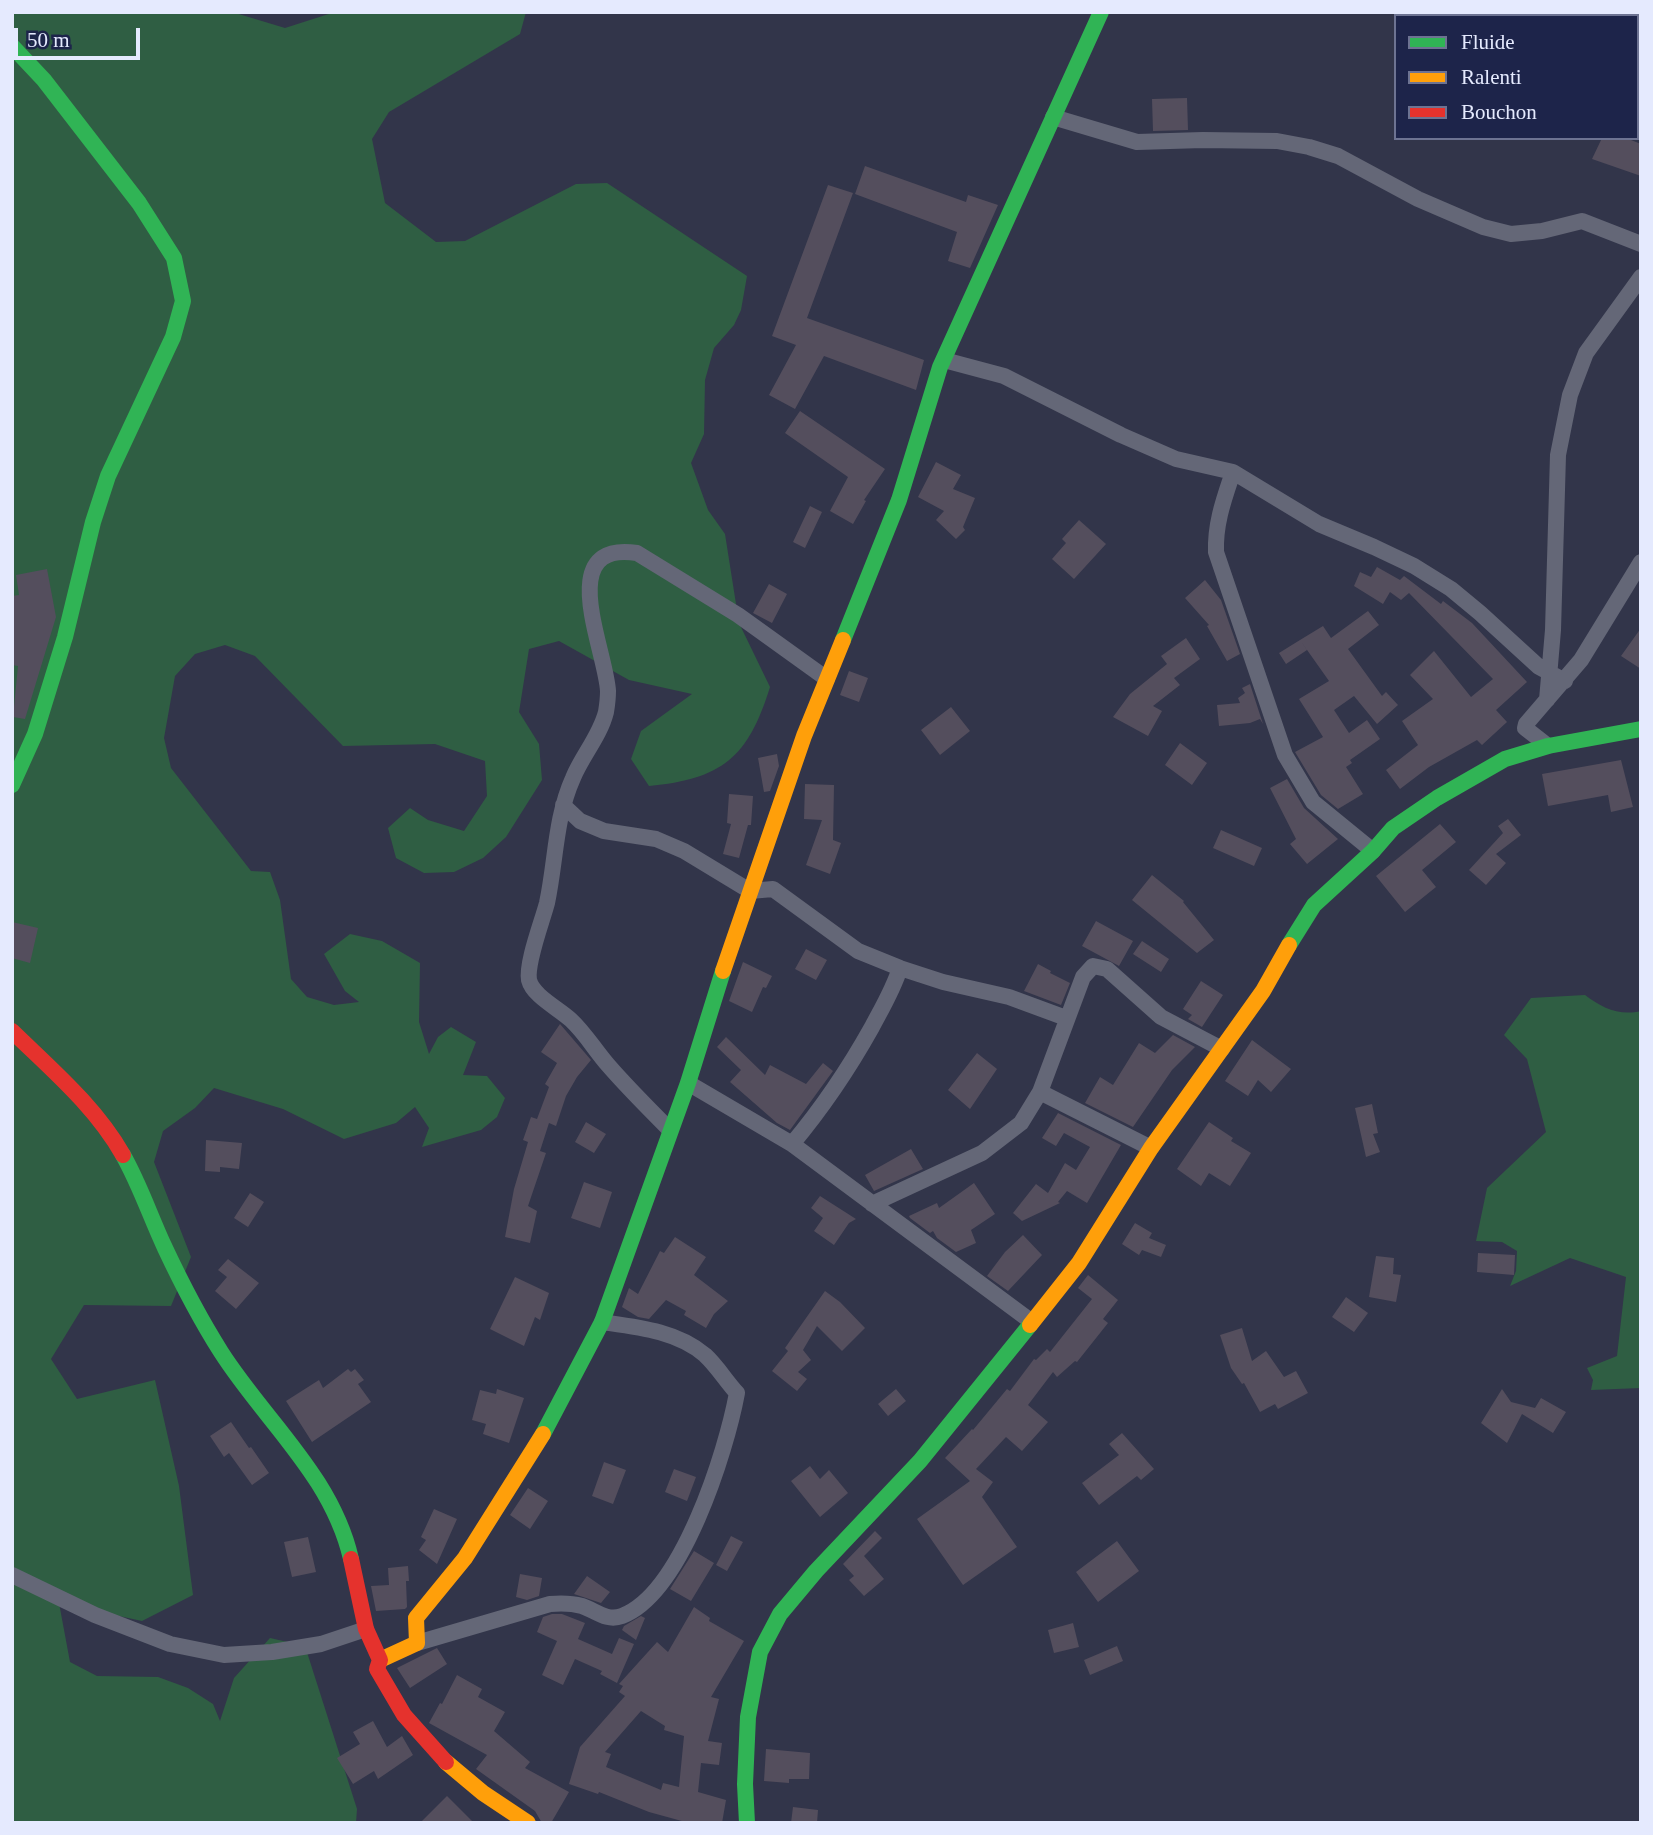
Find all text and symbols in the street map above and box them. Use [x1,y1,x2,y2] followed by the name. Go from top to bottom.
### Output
[18,14,144,58] scale bar
[1394,14,1639,140] legend
[27,28,70,52] text: 50 m
[1461,30,1515,54] text: Fluide
[1461,65,1522,89] text: Ralenti
[1461,100,1537,124] text: Bouchon

